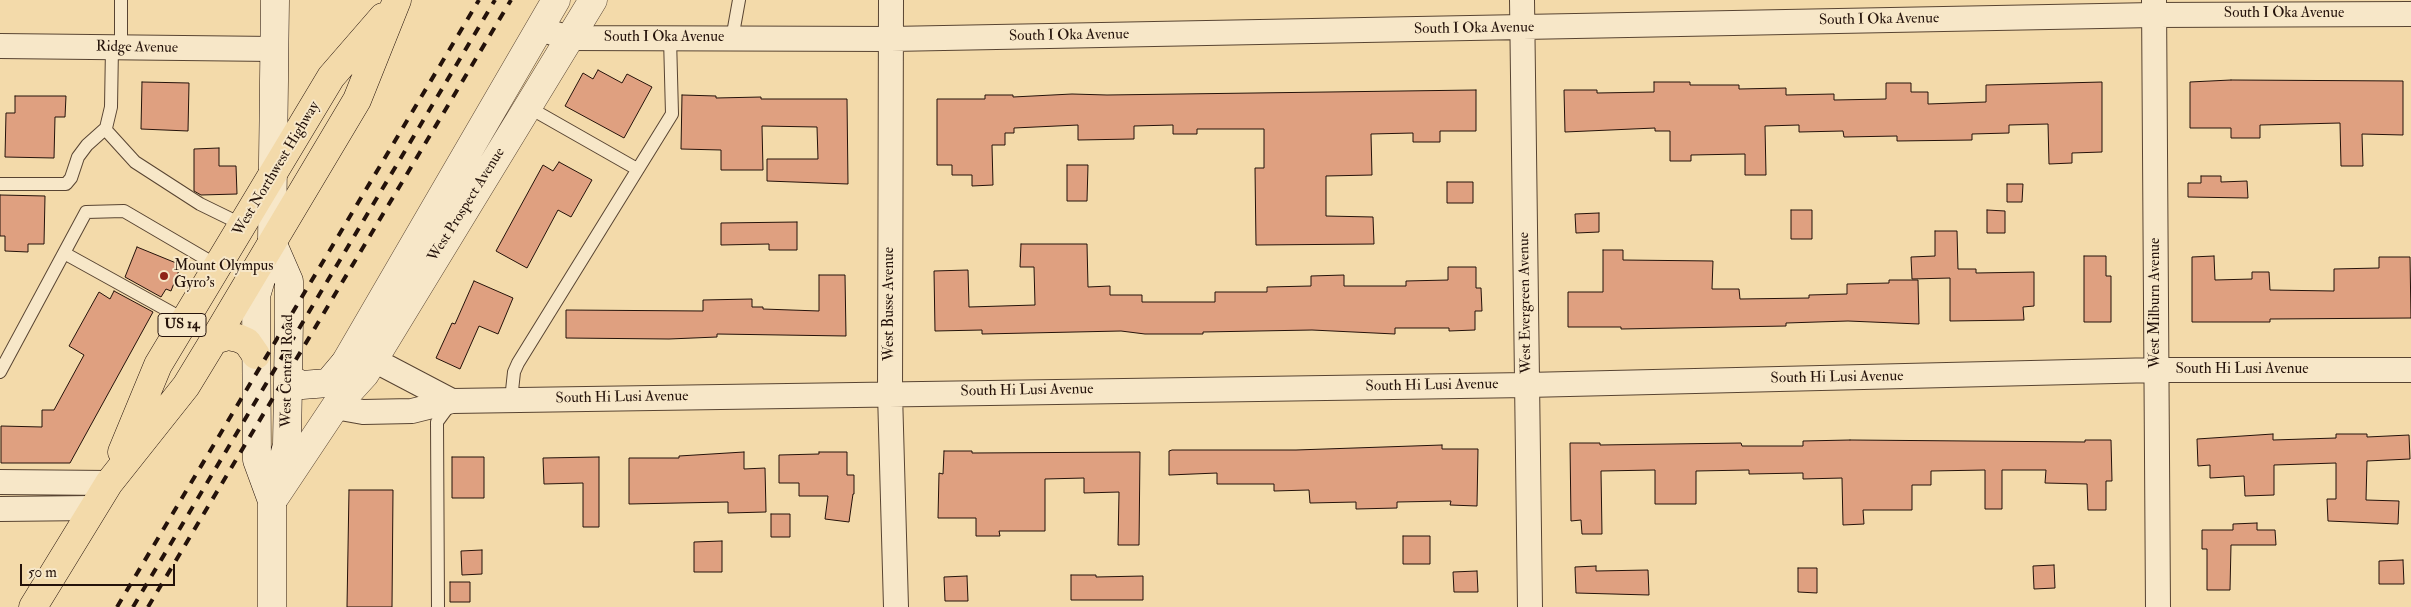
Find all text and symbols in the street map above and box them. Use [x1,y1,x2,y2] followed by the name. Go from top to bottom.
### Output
[2224,5,2344,23] street label: South I Oka Avenue
[1819,10,1939,30] street label: South I Oka Avenue
[1414,19,1534,39] street label: South I Oka Avenue
[1009,26,1129,46] street label: South I Oka Avenue
[604,29,724,47] street label: South I Oka Avenue
[96,38,178,58] street label: Ridge Avenue
[230,99,324,239] street label: West Northwest Highway
[425,145,509,265] street label: West Prospect Avenue
[1516,232,1536,374] street label: West Evergreen Avenue
[2147,238,2165,368] street label: West Milburn Avenue
[881,247,899,361] street label: West Busse Avenue
[174,258,273,293] place label: Mount Olympus Gyro's
[158,270,170,282] marker: Mount Olympus Gyro's
[158,314,206,336] road number: US 14
[278,314,298,428] street label: West Central Road
[2176,361,2308,379] street label: South Hi Lusi Avenue
[1770,368,1904,388] street label: South Hi Lusi Avenue
[1365,376,1499,396] street label: South Hi Lusi Avenue
[960,381,1094,401] street label: South Hi Lusi Avenue
[555,388,689,408] street label: South Hi Lusi Avenue
[22,554,178,586] scale bar
[28,563,57,582] text: 50 m

